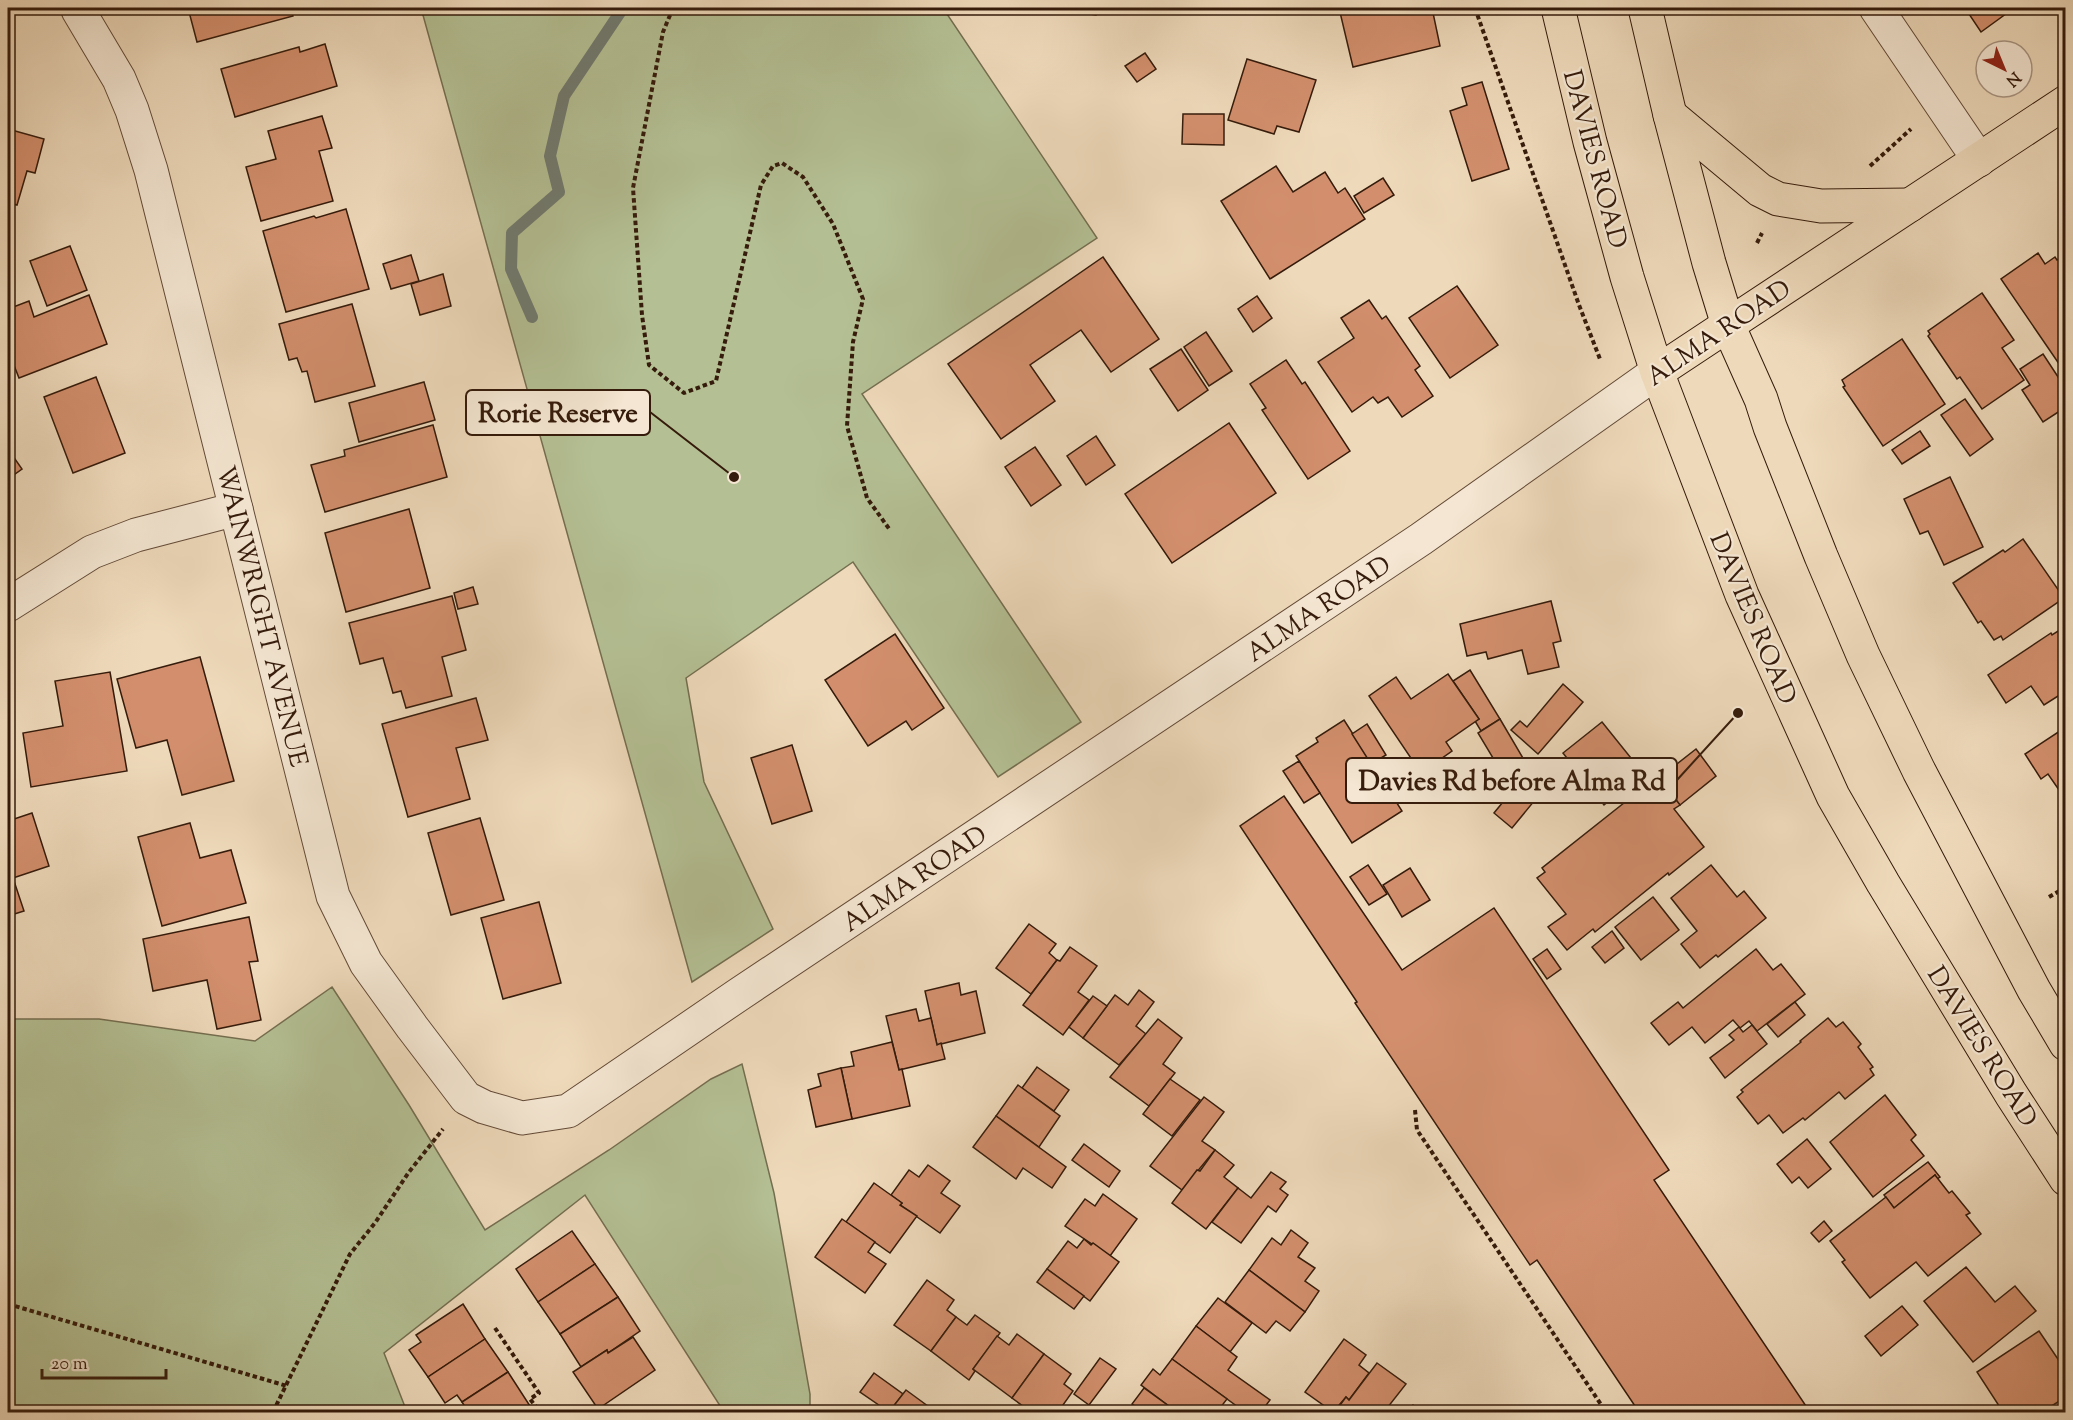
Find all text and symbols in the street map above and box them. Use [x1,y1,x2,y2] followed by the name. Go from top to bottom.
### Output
[1974,39,2034,99] north arrow
[2000,65,2025,91] text: N
[1552,66,1635,253] street label: DAVIES ROAD
[1639,272,1799,396] street label: ALMA ROAD
[466,390,650,435] callout: Rorie Reserve
[478,396,638,435] text: Rorie Reserve
[205,462,316,771] street label: WAINWRIGHT AVENUE
[1699,527,1805,711] street label: DAVIES ROAD
[1239,548,1399,672] street label: ALMA ROAD
[1346,758,1677,803] callout: Davies Rd before Alma Rd
[1359,764,1666,803] text: Davies Rd before Alma Rd
[835,818,995,942] street label: ALMA ROAD
[1917,960,2045,1135] street label: DAVIES ROAD
[42,1342,166,1380] scale bar
[51,1352,88,1378] text: 20 m

